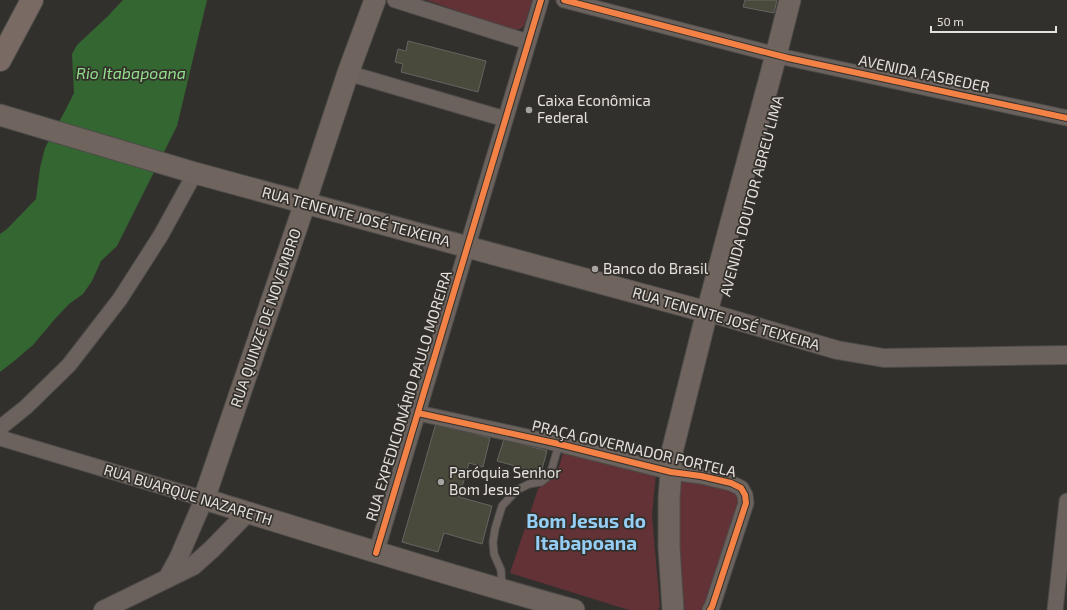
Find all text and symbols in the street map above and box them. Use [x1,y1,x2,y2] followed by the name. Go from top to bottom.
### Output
[931,8,1056,34] scale bar
[937,14,964,28] text: 50 m
[857,50,991,96] street label: AVENIDA FASBEDER
[76,63,186,82] water label: Rio Itabapoana
[537,91,651,126] place label: Caixa Econômica Federal
[715,93,787,298] street label: AVENIDA DOUTOR ABREU LIMA
[524,105,534,115] marker: Caixa Econômica Federal
[260,182,453,250] street label: RUA TENENTE JOSÉ TEIXEIRA
[226,226,305,410] street label: RUA QUINZE DE NOVEMBRO
[603,259,709,277] place label: Banco do Brasil
[590,264,600,274] marker: Banco do Brasil
[361,268,455,523] street label: RUA EXPEDICIONÁRIO PAULO MOREIRA
[631,283,823,354] street label: RUA TENENTE JOSÉ TEIXEIRA
[530,416,739,481] street label: PRAÇA GOVERNADOR PORTELA
[102,460,275,529] street label: RUA BUARQUE NAZARETH
[449,463,561,498] place label: Paróquia Senhor Bom Jesus
[436,477,446,487] marker: Paróquia Senhor Bom Jesus
[526,509,646,554] district label: Bom Jesus do Itabapoana

